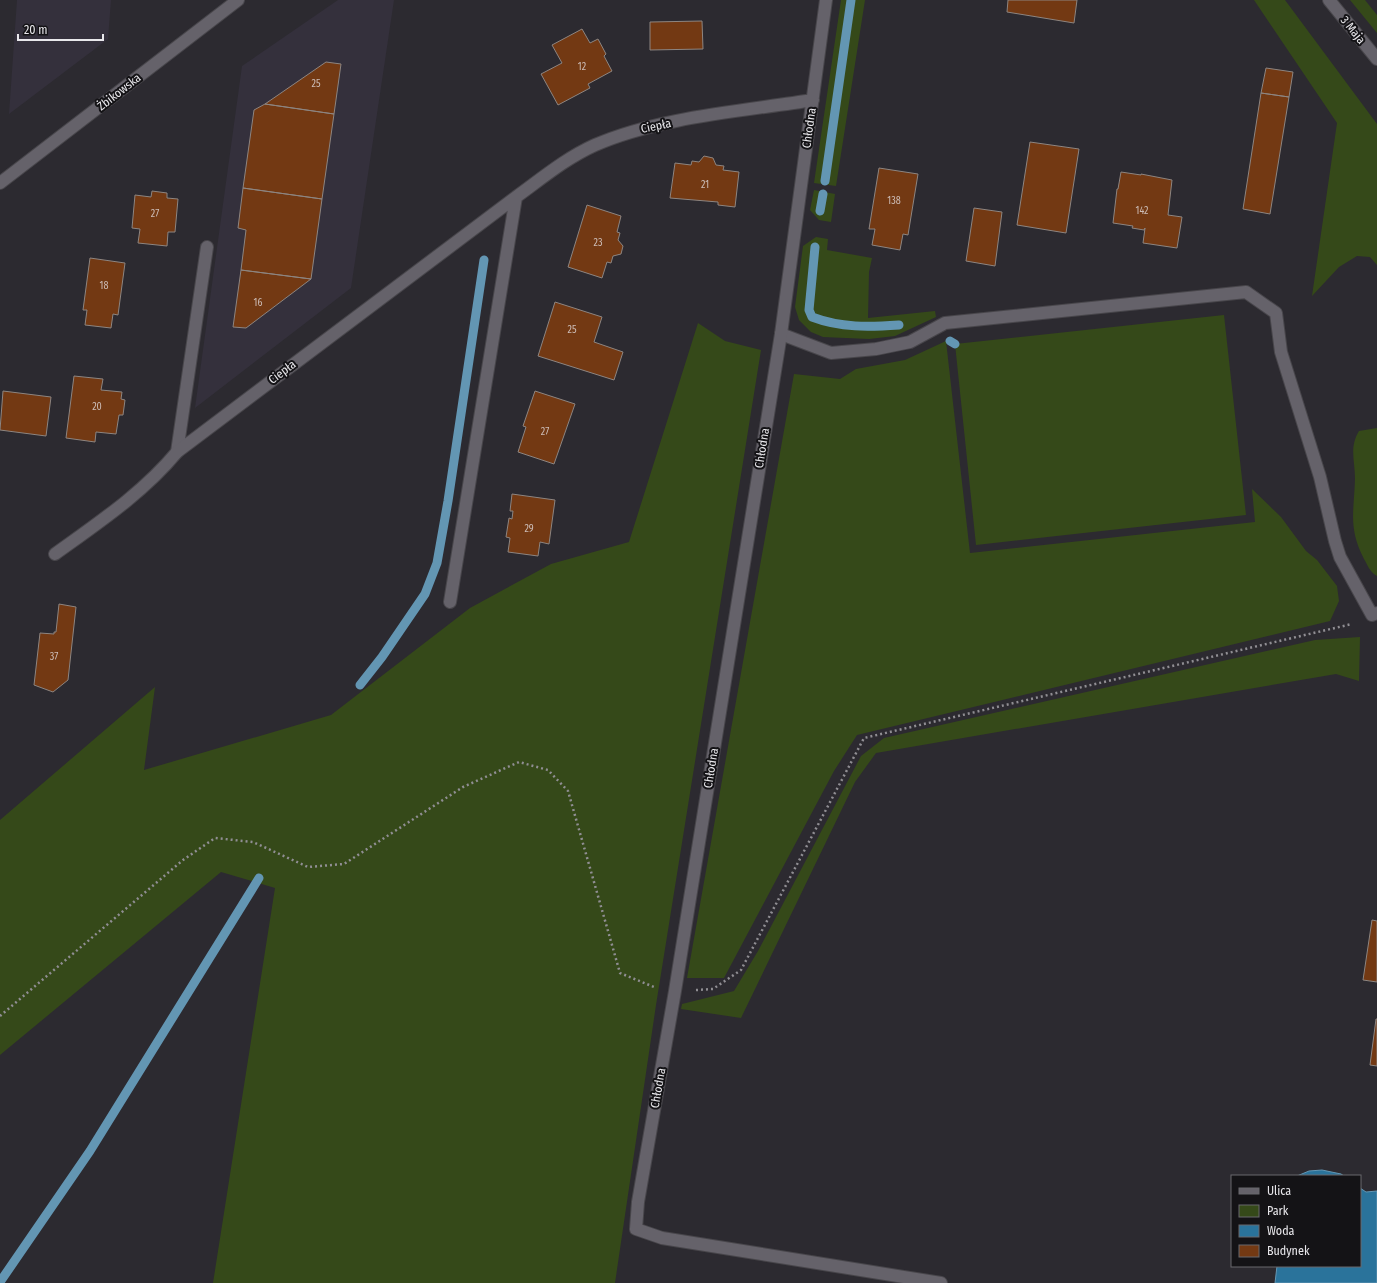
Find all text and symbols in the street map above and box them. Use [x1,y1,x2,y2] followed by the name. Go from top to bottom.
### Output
[1338,13,1368,47] street label: 3 Maja
[18,16,103,42] scale bar
[24,23,48,37] text: 20 m
[578,61,587,73] house number: 12
[94,70,144,113] street label: Żbikowska
[312,78,321,90] house number: 25
[799,107,819,149] street label: Chłodna
[640,116,673,136] street label: Ciepła
[701,179,709,191] house number: 21
[887,195,901,207] house number: 138
[1135,205,1149,217] house number: 142
[151,208,159,220] house number: 27
[594,237,603,249] house number: 23
[100,280,108,292] house number: 18
[254,297,262,309] house number: 16
[568,324,577,336] house number: 25
[266,357,299,387] street label: Ciepła
[92,401,102,413] house number: 20
[541,426,549,438] house number: 27
[752,427,772,469] street label: Chłodna
[524,523,534,535] house number: 29
[50,651,58,663] house number: 37
[701,747,721,789] street label: Chłodna
[648,1067,668,1109] street label: Chłodna
[1231,1175,1361,1267] legend
[1267,1184,1291,1198] text: Ulica
[1267,1204,1289,1218] text: Park
[1267,1224,1295,1238] text: Woda
[1267,1244,1310,1258] text: Budynek

